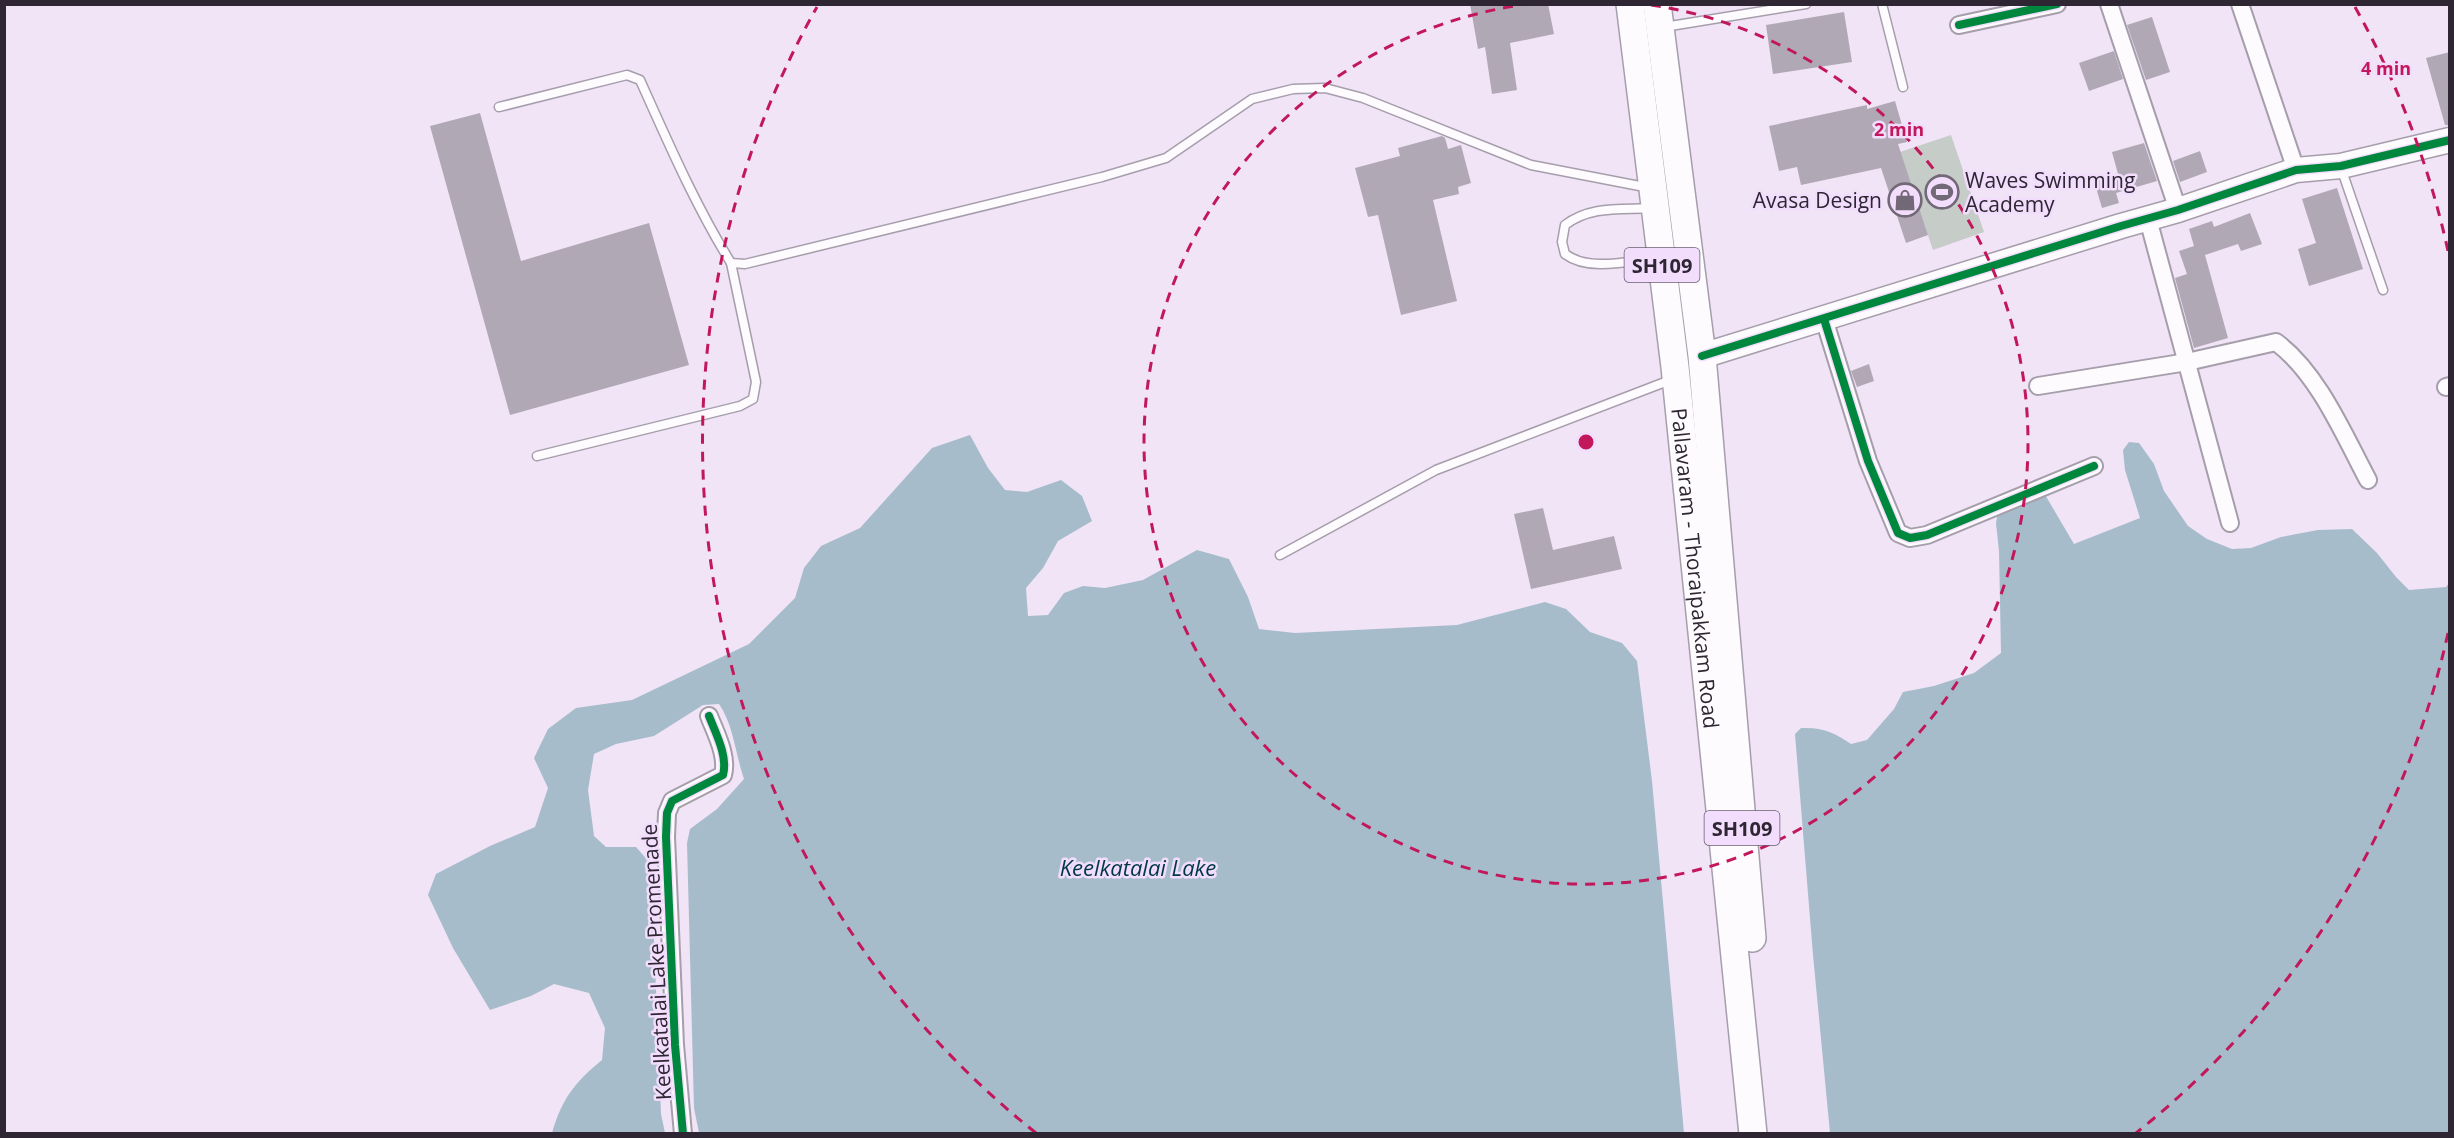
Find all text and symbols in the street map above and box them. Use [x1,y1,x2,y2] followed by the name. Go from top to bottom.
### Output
[2361,56,2411,80] text: 4 min
[1874,117,1924,141] text: 2 min
[1965,166,2135,218] place label: Waves Swimming Academy
[1924,174,1960,210] sports icon: Waves Swimming Academy
[1887,182,1923,218] shop icon: Avasa Design
[1753,186,1882,214] place label: Avasa Design
[1624,248,1700,282] road number: SH109
[1665,406,1726,730] street label: Pallavaram - Thoraipakkam Road
[1576,432,1596,452] centre of rings
[1704,811,1780,845] road number: SH109
[635,823,677,1101] street label: Keelkatalai Lake Promenade
[1060,852,1216,882] water label: Keelkatalai Lake

